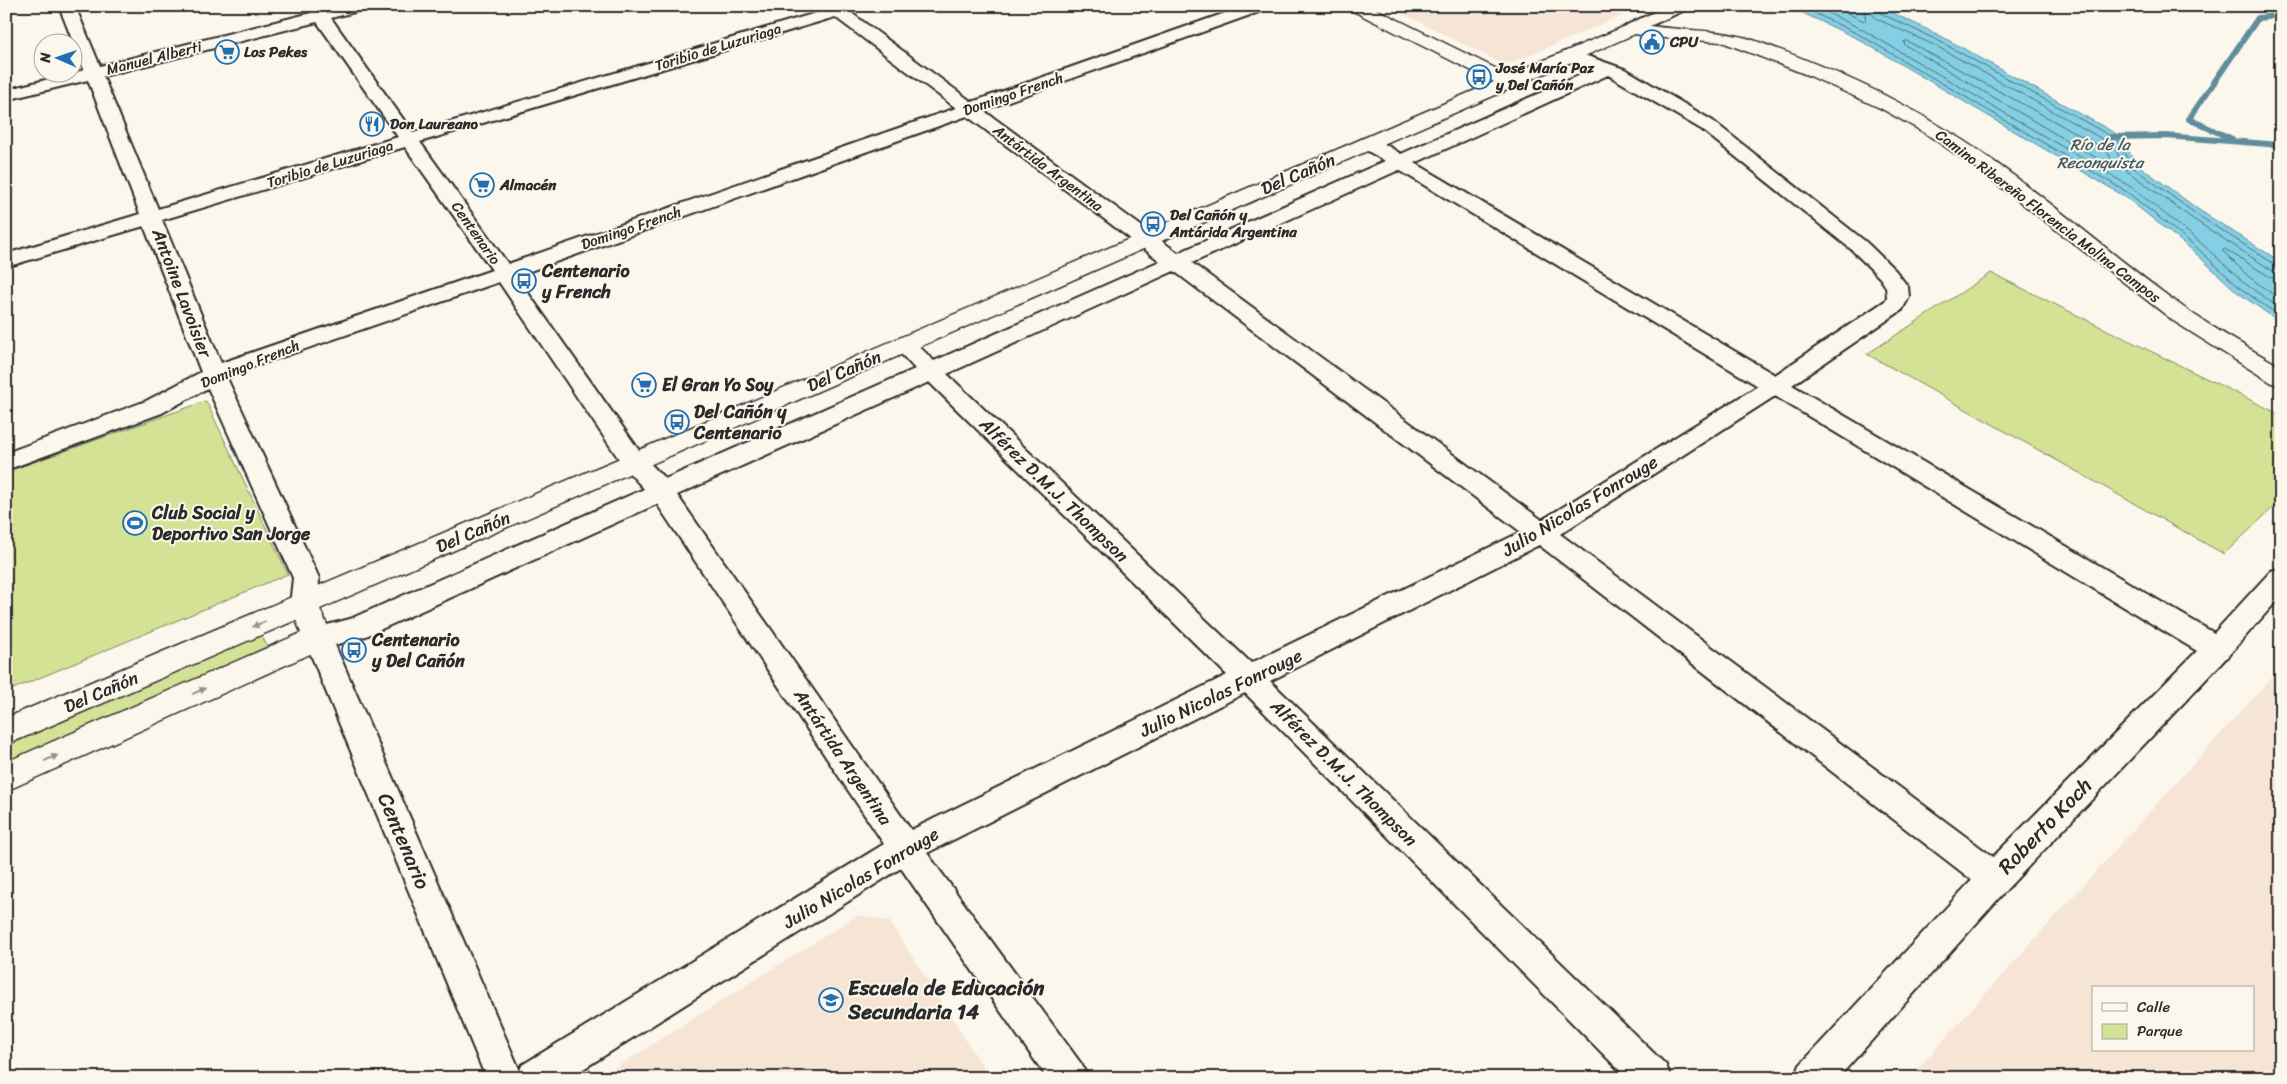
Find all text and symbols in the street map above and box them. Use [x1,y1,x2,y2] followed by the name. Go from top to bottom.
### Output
[651,15,785,79] street label: Toribio de Luzuriaga
[1639,29,1665,55] public building icon: CPU
[1669,29,1699,55] place label: CPU
[32,32,82,82] north arrow
[103,33,205,82] street label: Manuel Alberti
[214,39,240,65] supermarket icon: Los Pekes
[244,39,308,65] place label: Los Pekes
[33,52,58,64] text: N
[1495,55,1595,98] place label: José María Paz y Del Cañón
[1466,64,1492,90] bus stop icon: José María Paz y Del Cañón
[959,65,1067,123] street label: Domingo French
[359,111,385,137] restaurant icon: Don Laureano
[390,111,479,137] place label: Don Laureano
[986,117,1109,219] street label: Antártida Argentina
[1930,122,2166,310] street label: Camino Ribereño Florencia Molina Campos
[2057,130,2145,177] water label: Río de la Reconquista
[263,132,397,196] street label: Toribio de Luzuriaga
[1256,144,1341,204] street label: Del Cañón
[469,172,495,198] supermarket icon: Almacén
[499,172,557,198] place label: Almacén
[444,196,508,271] street label: Centenario
[577,199,685,257] street label: Domingo French
[1169,202,1297,245] place label: Del Cañón y Antárida Argentina
[1140,211,1166,237] bus stop icon: Del Cañón y Antárida Argentina
[142,223,222,364] street label: Antoine Lavoisier
[541,255,630,308] place label: Centenario y French
[511,268,537,294] bus stop icon: Centenario y French
[197,332,304,396] street label: Domingo French
[802,341,887,401] street label: Del Cañón
[662,369,774,401] place label: El Gran Yo Soy
[631,372,657,398] supermarket icon: El Gran Yo Soy
[693,396,787,449] place label: Del Cañón y Centenario
[664,409,690,435] bus stop icon: Del Cañón y Centenario
[971,409,1137,571] street label: Alférez D.M.J. Thompson
[1495,446,1664,566] street label: Julio Nicolas Fonrouge
[151,497,311,550] place label: Club Social y Deportivo San Jorge
[431,502,516,562] street label: Del Cañón
[122,510,148,536] sports icon: Club Social y Deportivo San Jorge
[252,620,266,628] one-way arrow
[371,624,465,677] place label: Centenario y Del Cañón
[341,637,367,663] bus stop icon: Centenario y Del Cañón
[1133,640,1308,747] street label: Julio Nicolas Fonrouge
[59,662,144,722] street label: Del Cañón
[785,681,901,833] street label: Antártida Argentina
[192,687,206,695] one-way arrow
[1262,691,1426,855] street label: Alférez D.M.J. Thompson
[44,753,58,761] one-way arrow
[1988,768,2102,884] street label: Roberto Koch
[367,787,442,896] street label: Centenario
[776,818,945,938] street label: Julio Nicolas Fonrouge
[847,969,1045,1031] place label: Escuela de Educación Secundaria 14
[2092,986,2254,1052] legend
[818,987,844,1013] school or university icon: Escuela de Educación Secundaria 14
[2137,994,2170,1020] text: Calle
[2137,1018,2182,1044] text: Parque

